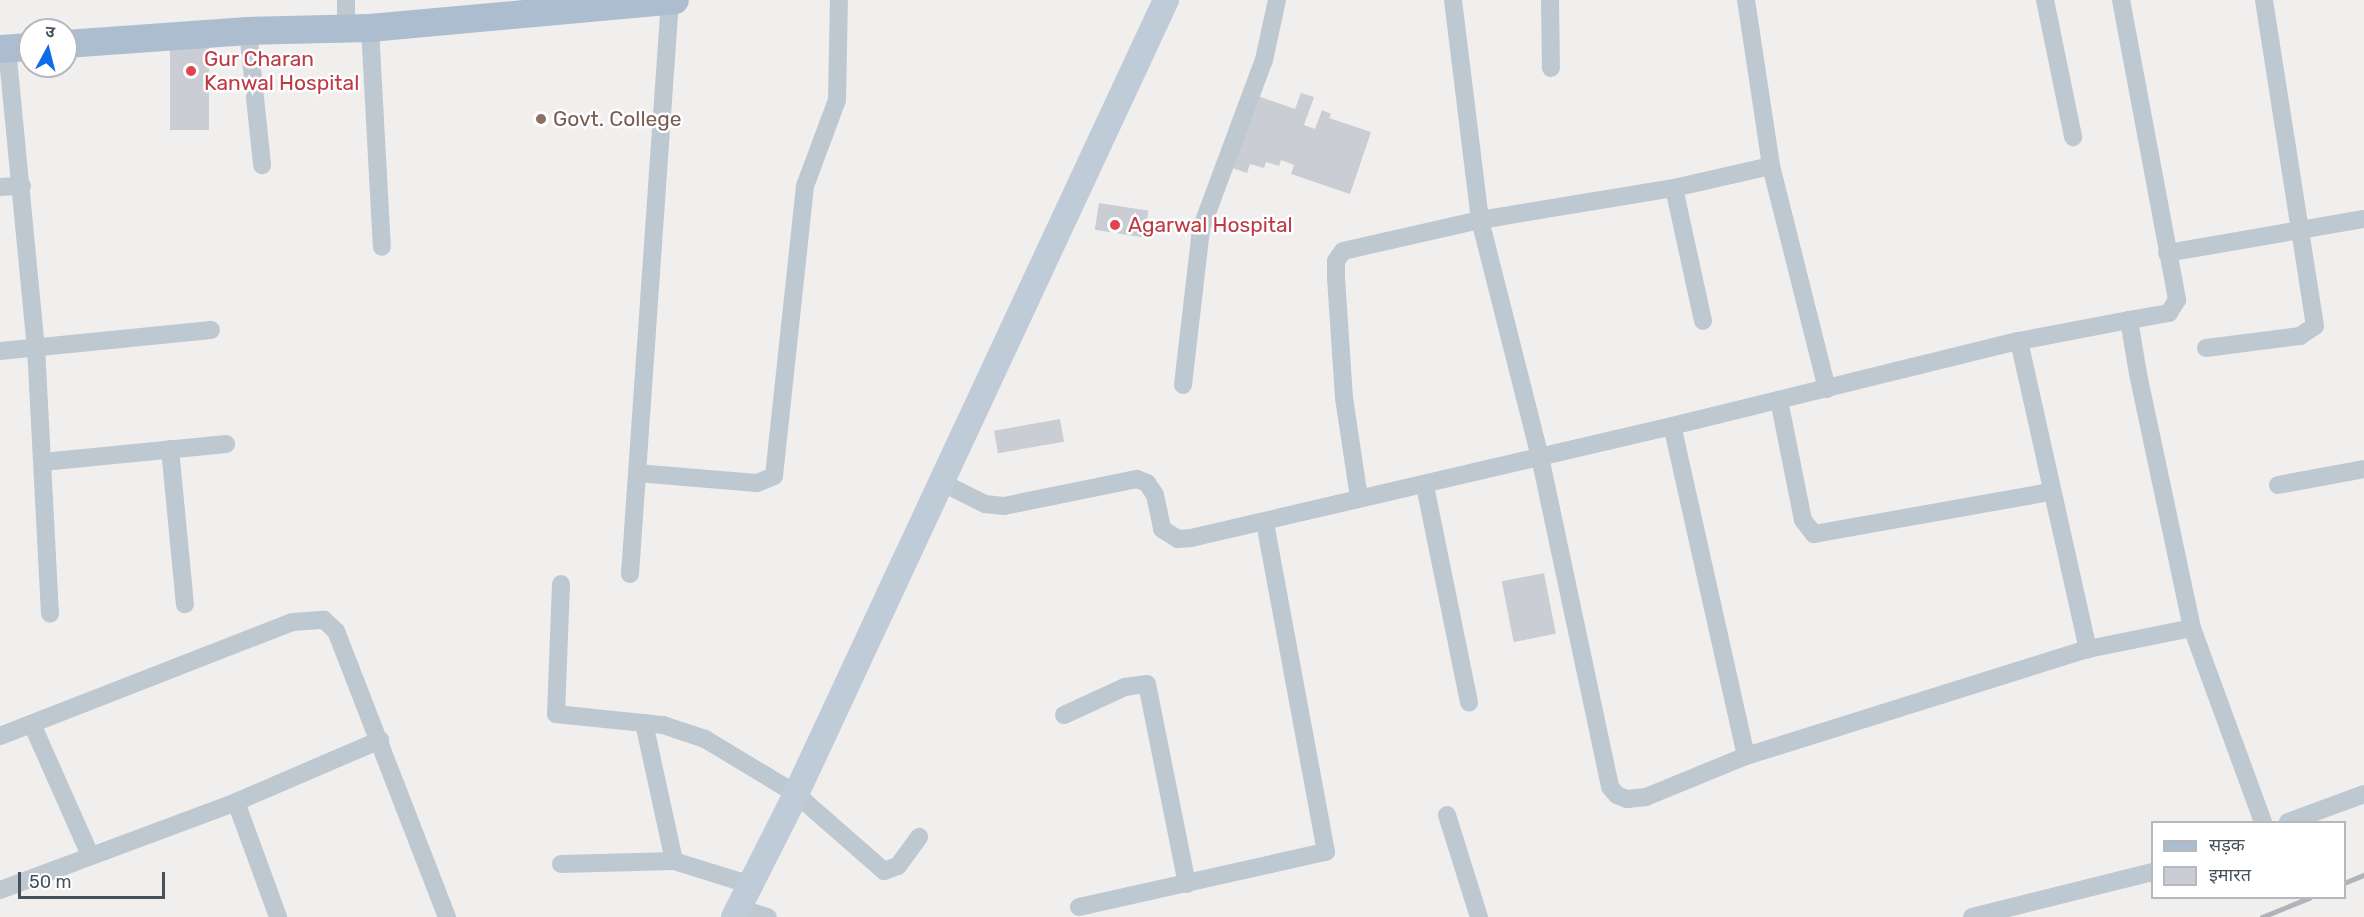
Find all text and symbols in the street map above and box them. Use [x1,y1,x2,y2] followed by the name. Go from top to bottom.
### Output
[18,18,78,78] north arrow
[44,22,56,42] text: उ
[204,46,359,96] place label: Gur Charan Kanwal Hospital
[182,62,200,80] marker: Gur Charan Kanwal Hospital
[553,106,682,132] place label: Govt. College
[534,112,548,126] marker: Govt. College
[1128,212,1293,238] place label: Agarwal Hospital
[1106,216,1124,234] marker: Agarwal Hospital
[2151,821,2346,899] legend
[2209,834,2245,856] text: सड़क
[21,860,168,898] scale bar
[2209,864,2251,886] text: इमारत
[29,871,72,893] text: 50 m

